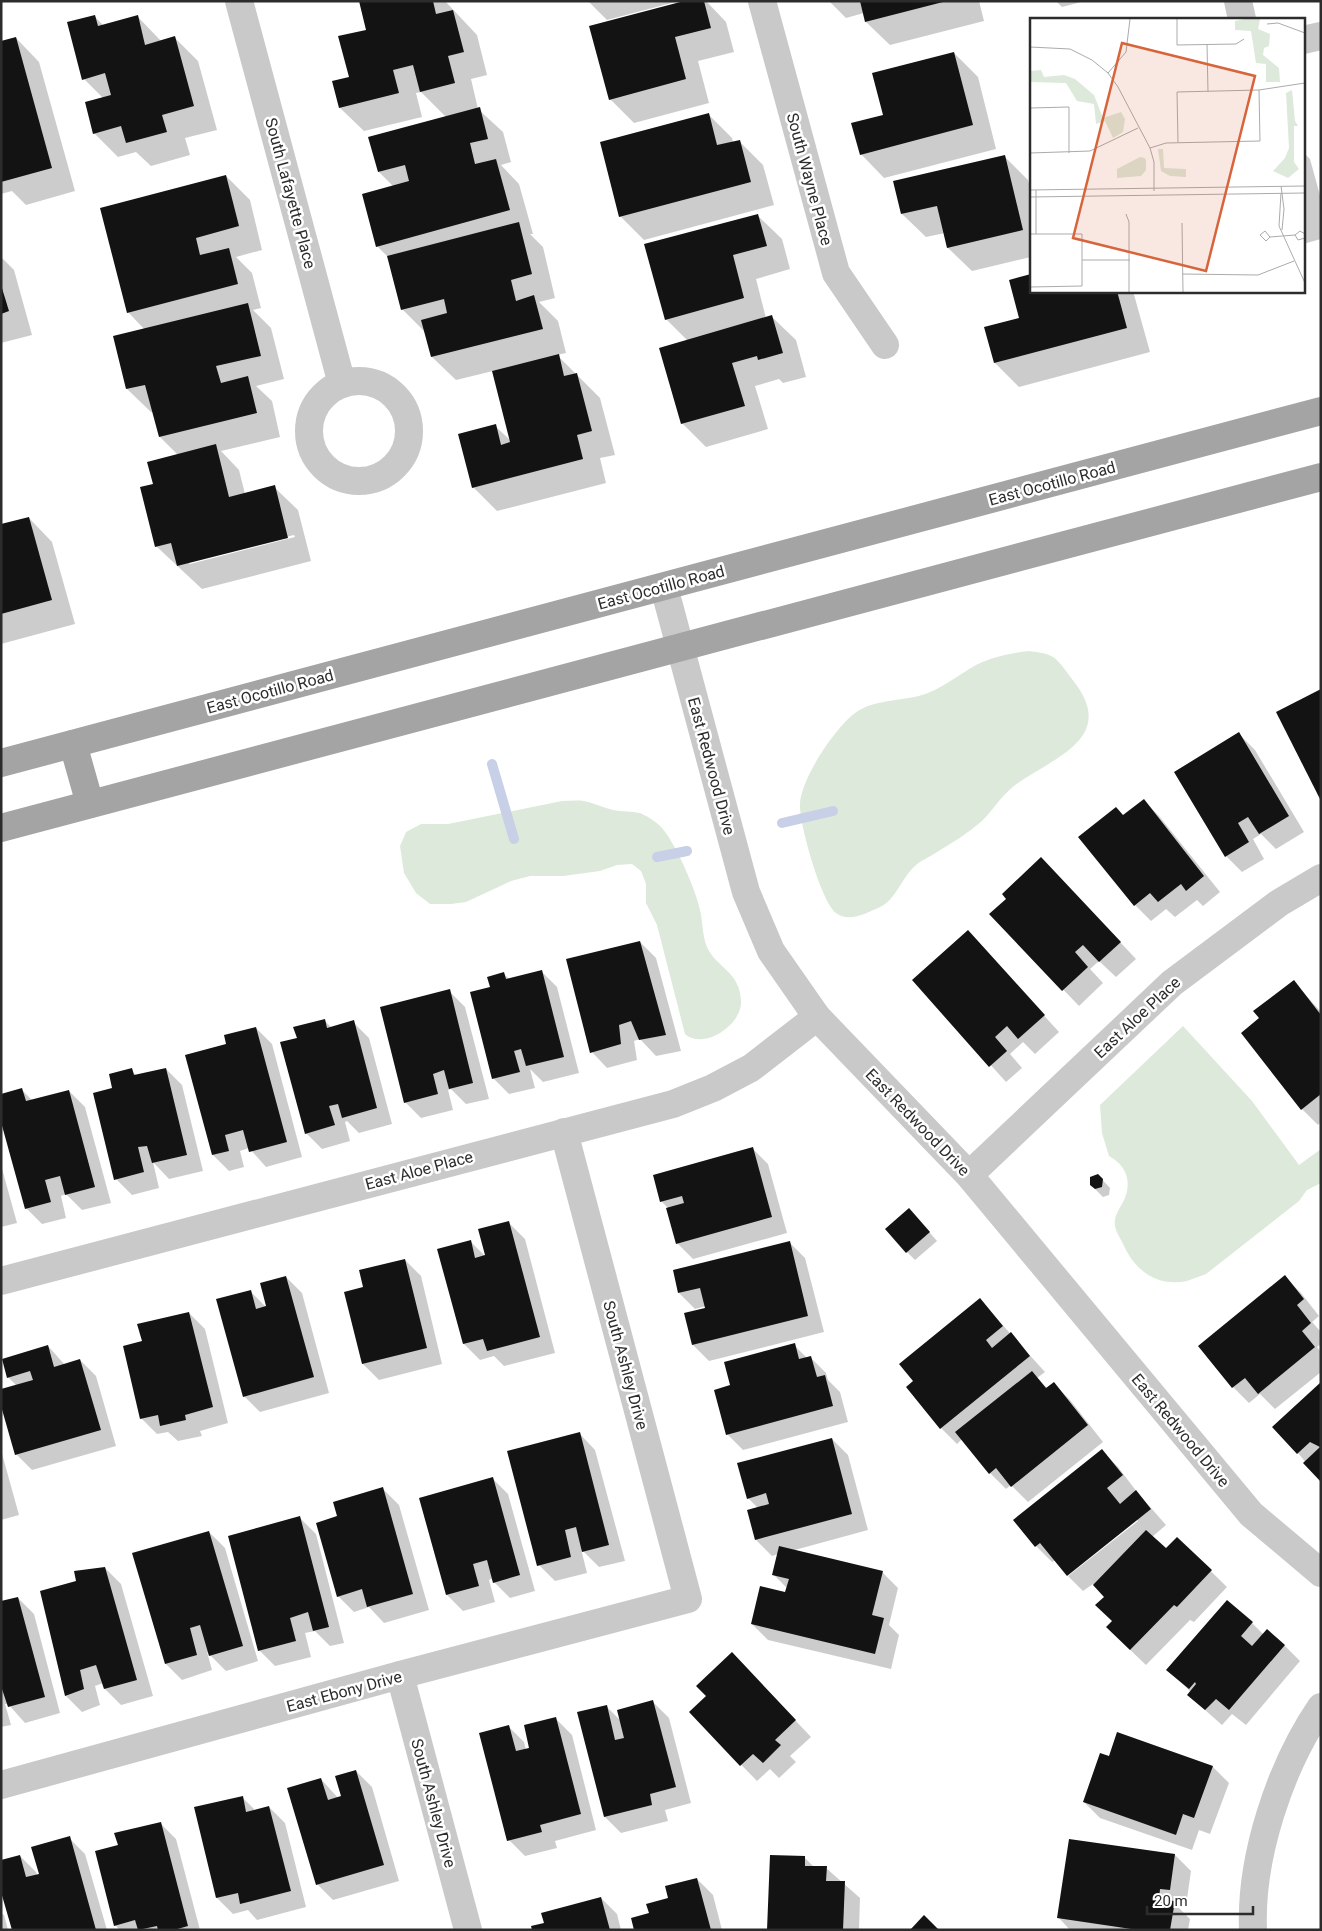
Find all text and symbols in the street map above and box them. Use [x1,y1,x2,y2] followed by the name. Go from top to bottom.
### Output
[1030,18,1304,292] inset map
[783,111,836,247] street label: South Wayne Place
[261,116,320,271] street label: South Lafayette Place
[987,457,1118,510] street label: East Ocotillo Road
[596,561,727,614] street label: East Ocotillo Road
[205,665,336,718] street label: East Ocotillo Road
[684,695,739,837] street label: East Redwood Drive
[1090,973,1184,1062] street label: East Aloe Place
[862,1065,974,1180] street label: East Redwood Drive
[363,1147,475,1194] street label: East Aloe Place
[599,1299,652,1432] street label: South Ashley Drive
[1128,1370,1233,1491] street label: East Redwood Drive
[284,1667,404,1716] street label: East Ebony Drive
[407,1737,460,1870] street label: South Ashley Drive
[1147,1884,1253,1916] scale bar
[1154,1892,1188,1910] text: 20 m

